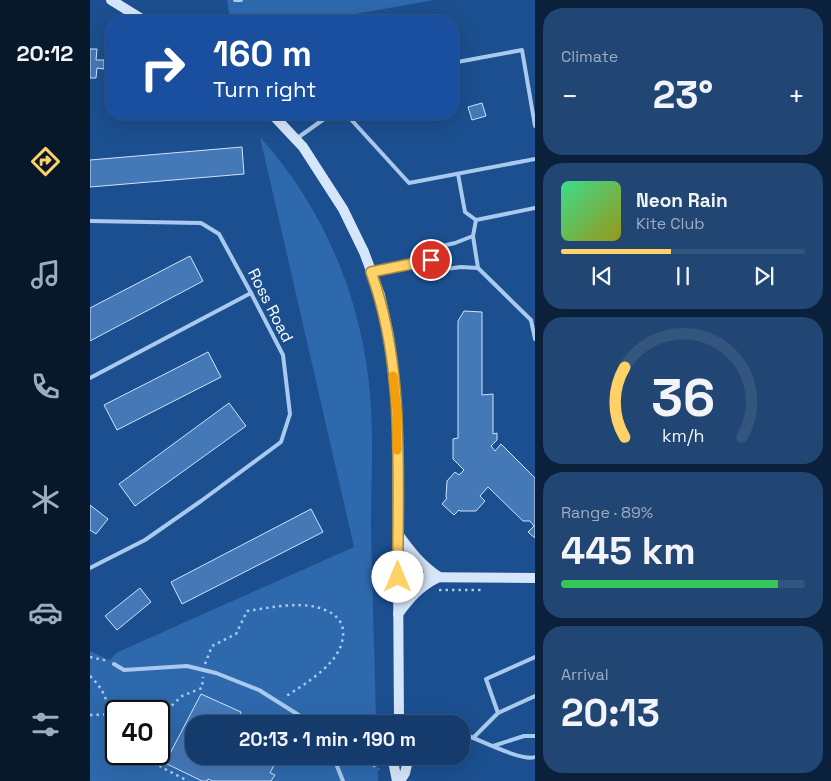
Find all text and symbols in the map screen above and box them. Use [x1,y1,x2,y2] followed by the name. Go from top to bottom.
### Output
[213,32,312,76] text: 160 m
[130,35,195,100] icon: right
[17,39,73,67] text: 20:12
[561,46,618,67] text: Climate
[653,71,713,119] text: 23°
[213,75,316,103] text: Turn right
[561,78,578,114] text: −
[788,78,805,114] text: +
[28,144,63,179] icon: directions
[636,188,728,213] text: Neon Rain
[636,213,705,234] text: Kite Club
[410,239,452,281] pin
[417,246,445,274] icon: arrive
[28,257,63,292] icon: music
[588,262,616,290] icon: previous
[669,262,697,290] icon: pause
[750,262,778,290] icon: next
[243,265,298,346] street label: Ross Road
[651,365,715,431] text: 36
[28,369,63,404] icon: phone
[662,424,704,447] text: km/h
[28,482,63,517] icon: climate
[561,502,653,523] text: Range · 89%
[561,527,696,575] text: 445 km
[371,550,423,602] position arrow
[28,595,63,630] icon: car
[561,664,609,685] text: Arrival
[561,689,660,737] text: 20:13
[105,700,170,765] speed limit sign: 40
[28,707,63,742] icon: filters
[239,727,416,752] text: 20:13 · 1 min · 190 m

